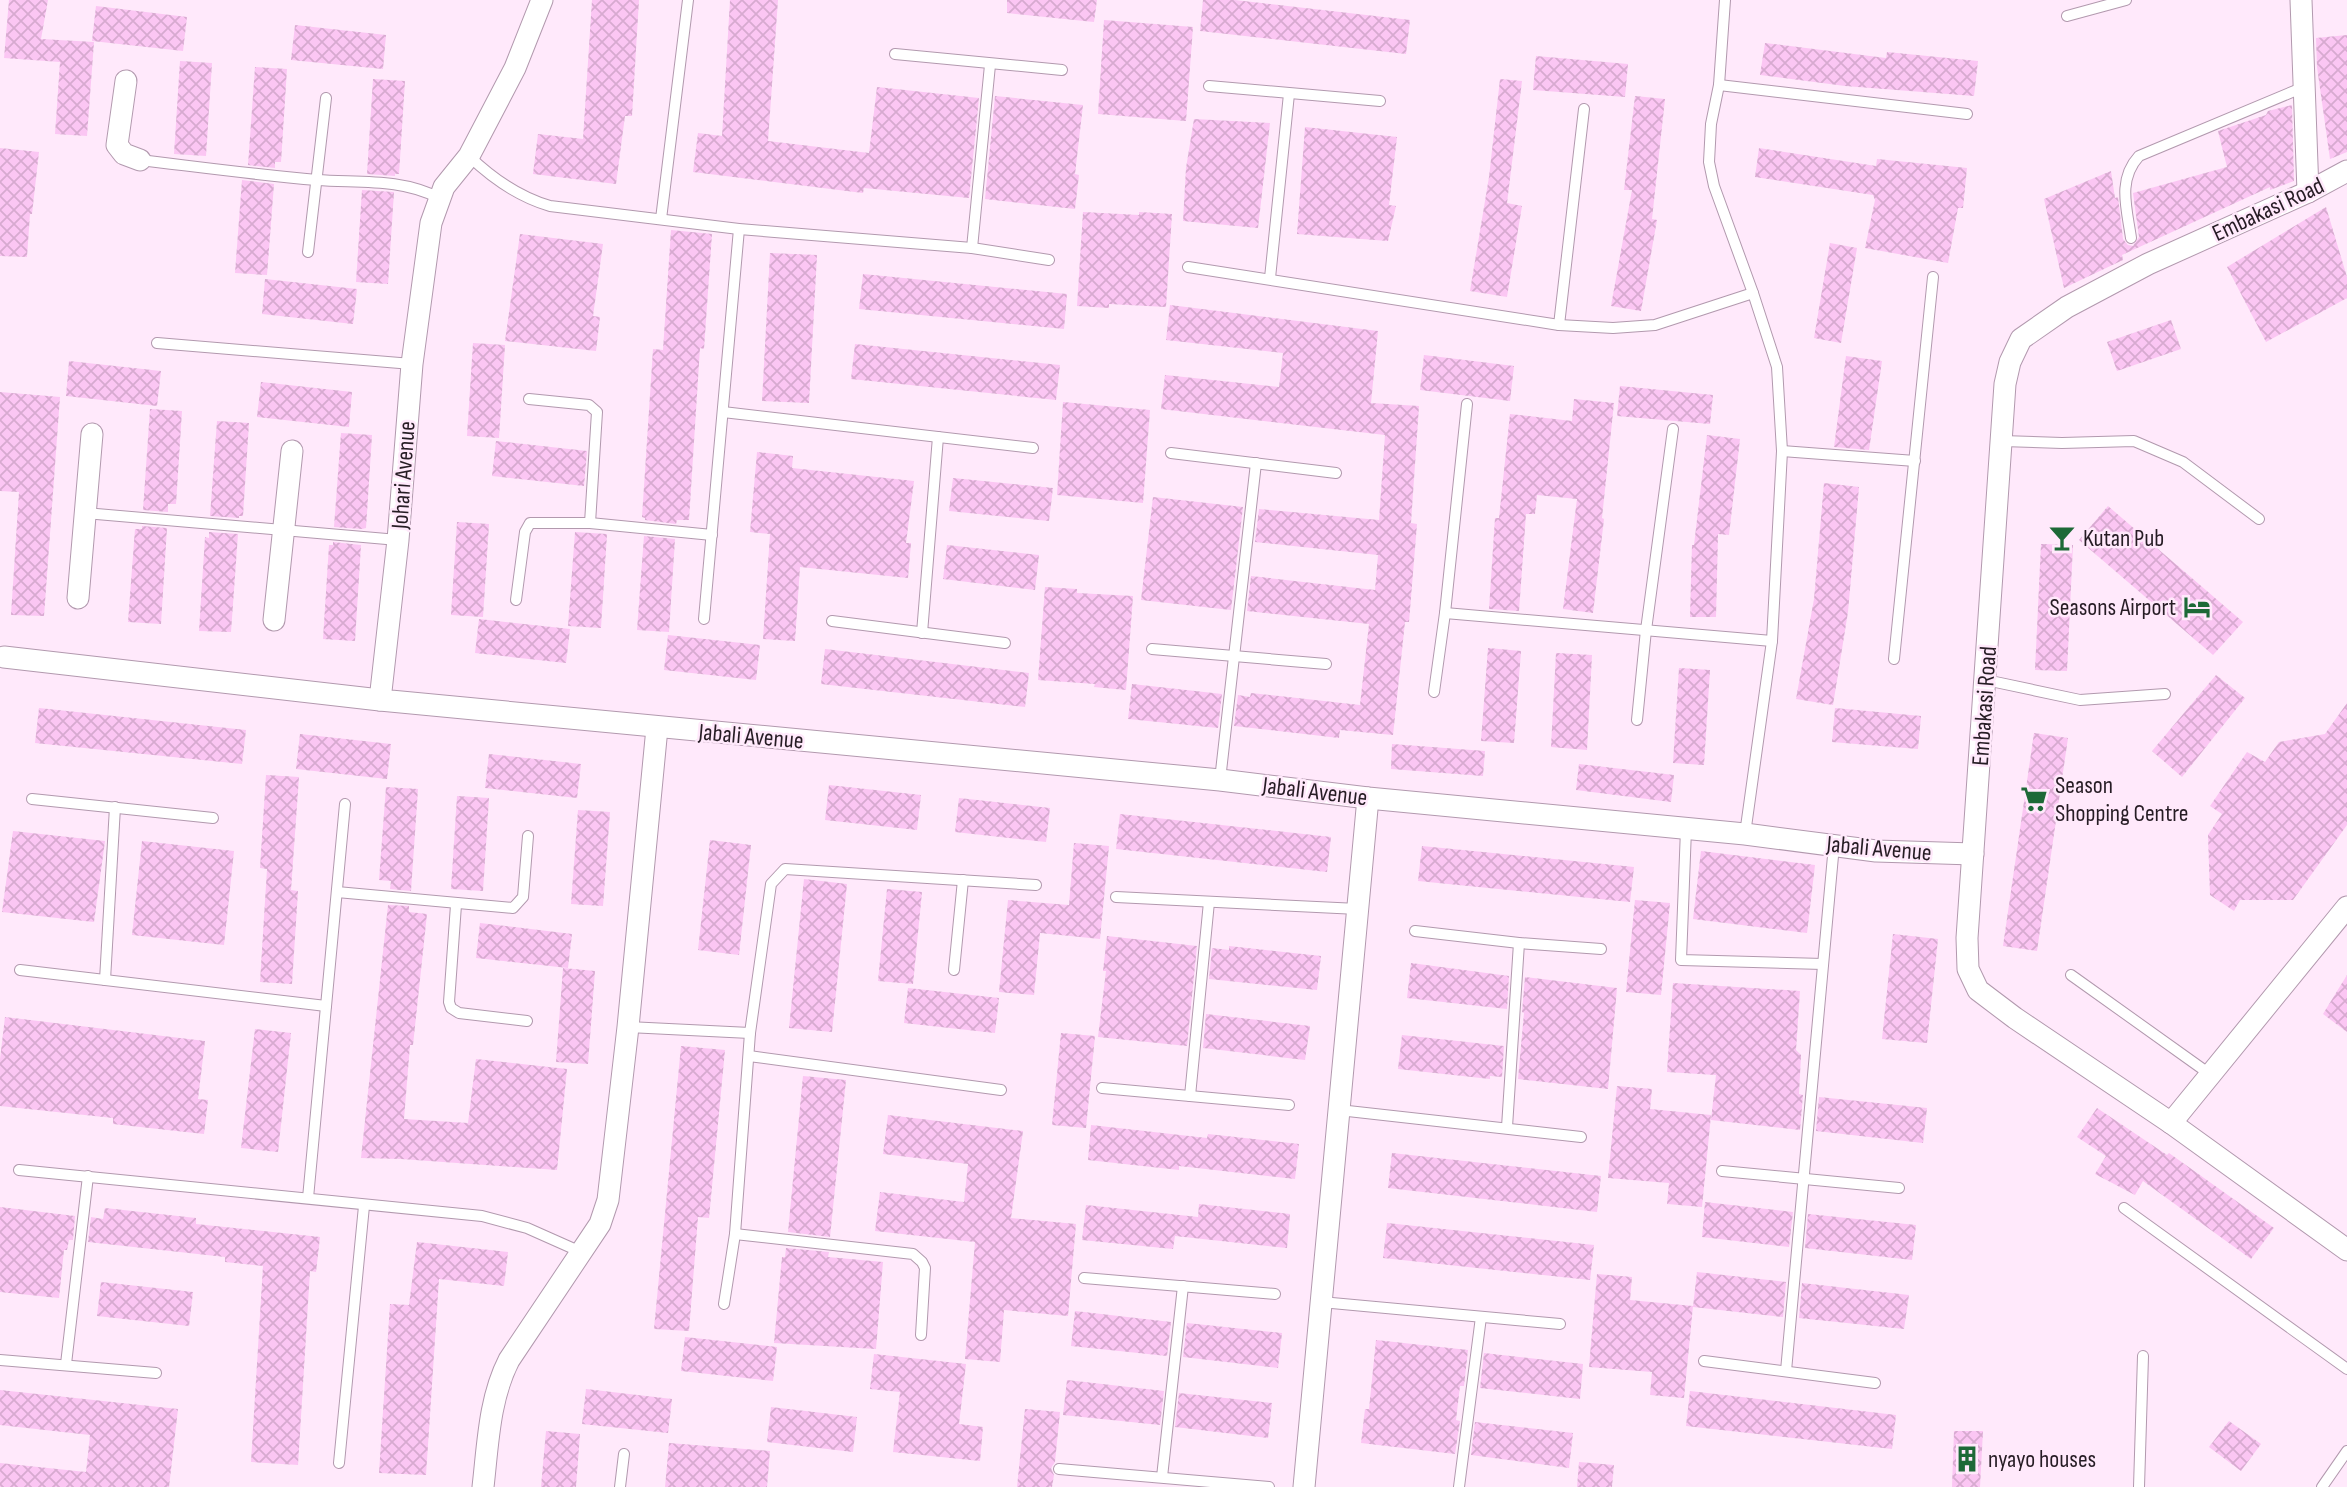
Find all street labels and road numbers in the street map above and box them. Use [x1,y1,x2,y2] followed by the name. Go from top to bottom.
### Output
[2208,171,2329,248] street label: Embakasi Road
[385,420,422,531] street label: Johari Avenue
[1966,645,2003,767] street label: Embakasi Road
[696,717,805,756] street label: Jabali Avenue
[1260,771,1369,812] street label: Jabali Avenue
[1824,829,1933,868] street label: Jabali Avenue

